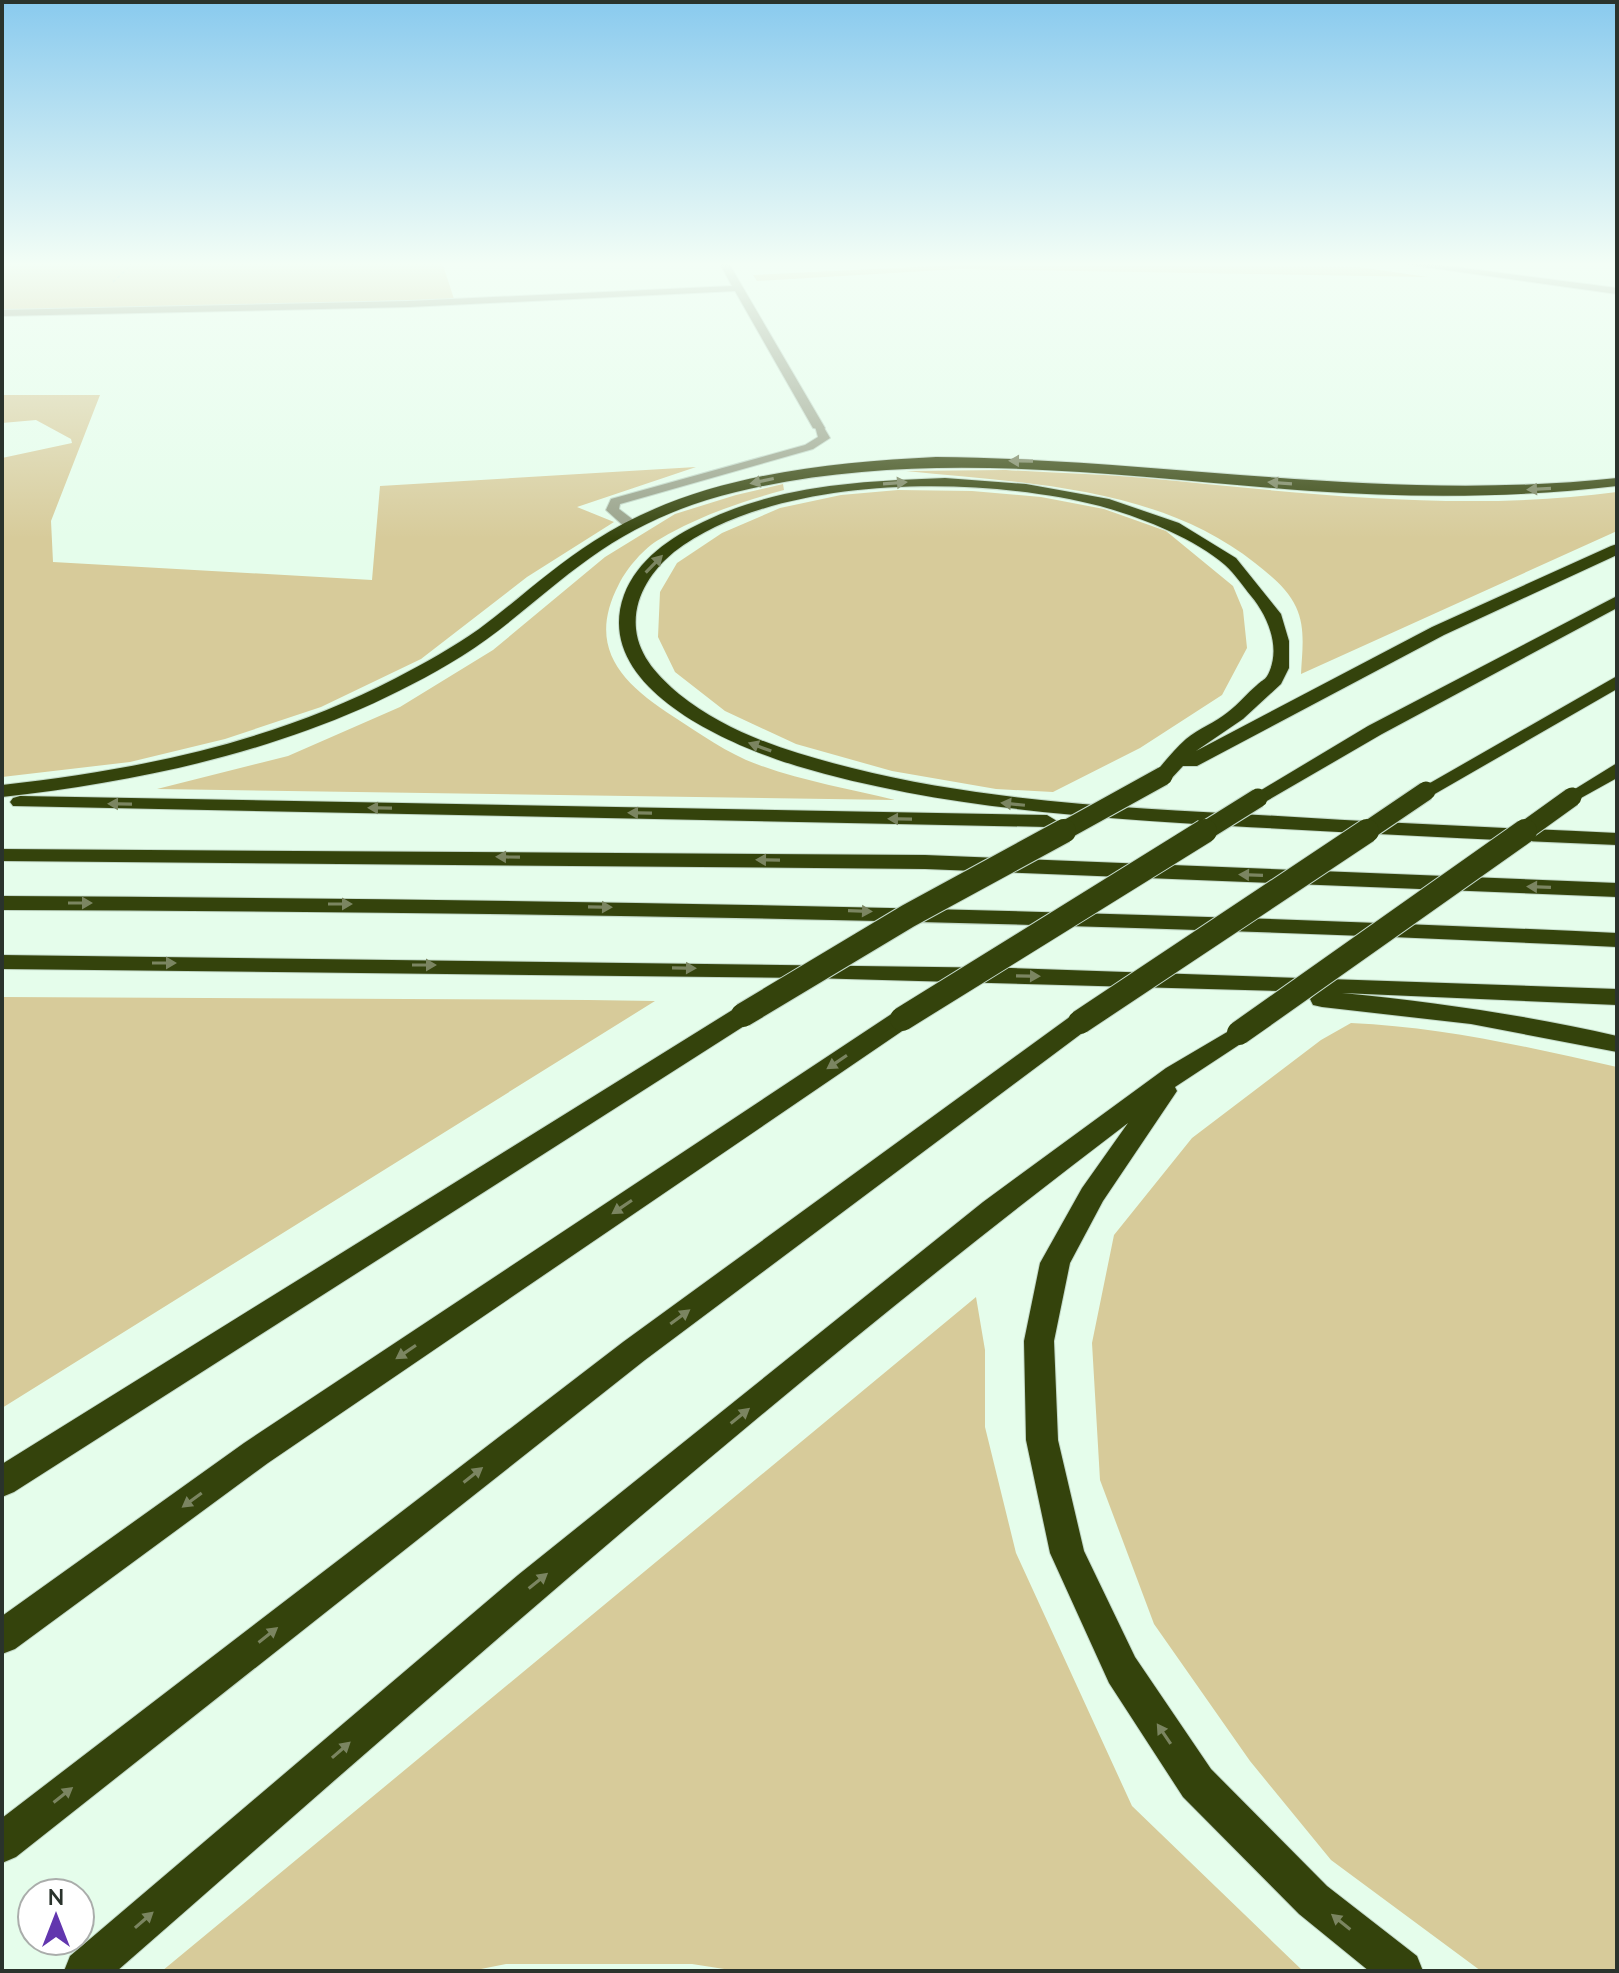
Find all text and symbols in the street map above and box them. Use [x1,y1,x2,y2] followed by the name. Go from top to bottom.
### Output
[1008,455,1033,467] one-way arrow
[750,475,775,488] one-way arrow
[883,476,908,489] one-way arrow
[1267,476,1292,489] one-way arrow
[1526,482,1551,495] one-way arrow
[644,555,663,574] one-way arrow
[747,740,771,753] one-way arrow
[1000,797,1025,810] one-way arrow
[107,798,132,810] one-way arrow
[367,802,392,814] one-way arrow
[627,806,652,819] one-way arrow
[887,812,912,825] one-way arrow
[495,851,520,863] one-way arrow
[755,854,780,866] one-way arrow
[1238,869,1263,882] one-way arrow
[1526,880,1551,893] one-way arrow
[68,897,93,909] one-way arrow
[328,898,353,910] one-way arrow
[588,900,613,913] one-way arrow
[848,905,873,917] one-way arrow
[152,957,177,969] one-way arrow
[412,959,437,971] one-way arrow
[672,962,697,974] one-way arrow
[1016,970,1041,982] one-way arrow
[827,1054,848,1069] one-way arrow
[611,1199,632,1214] one-way arrow
[669,1310,690,1325] one-way arrow
[395,1344,416,1359] one-way arrow
[729,1408,750,1425] one-way arrow
[463,1467,483,1483] one-way arrow
[181,1491,202,1507] one-way arrow
[528,1573,548,1590] one-way arrow
[258,1627,278,1643] one-way arrow
[1157,1723,1172,1744] one-way arrow
[331,1742,351,1759] one-way arrow
[53,1788,73,1804] one-way arrow
[16,1877,96,1957] north arrow
[48,1883,64,1913] text: N
[134,1912,154,1929] one-way arrow
[1331,1915,1351,1931] one-way arrow

